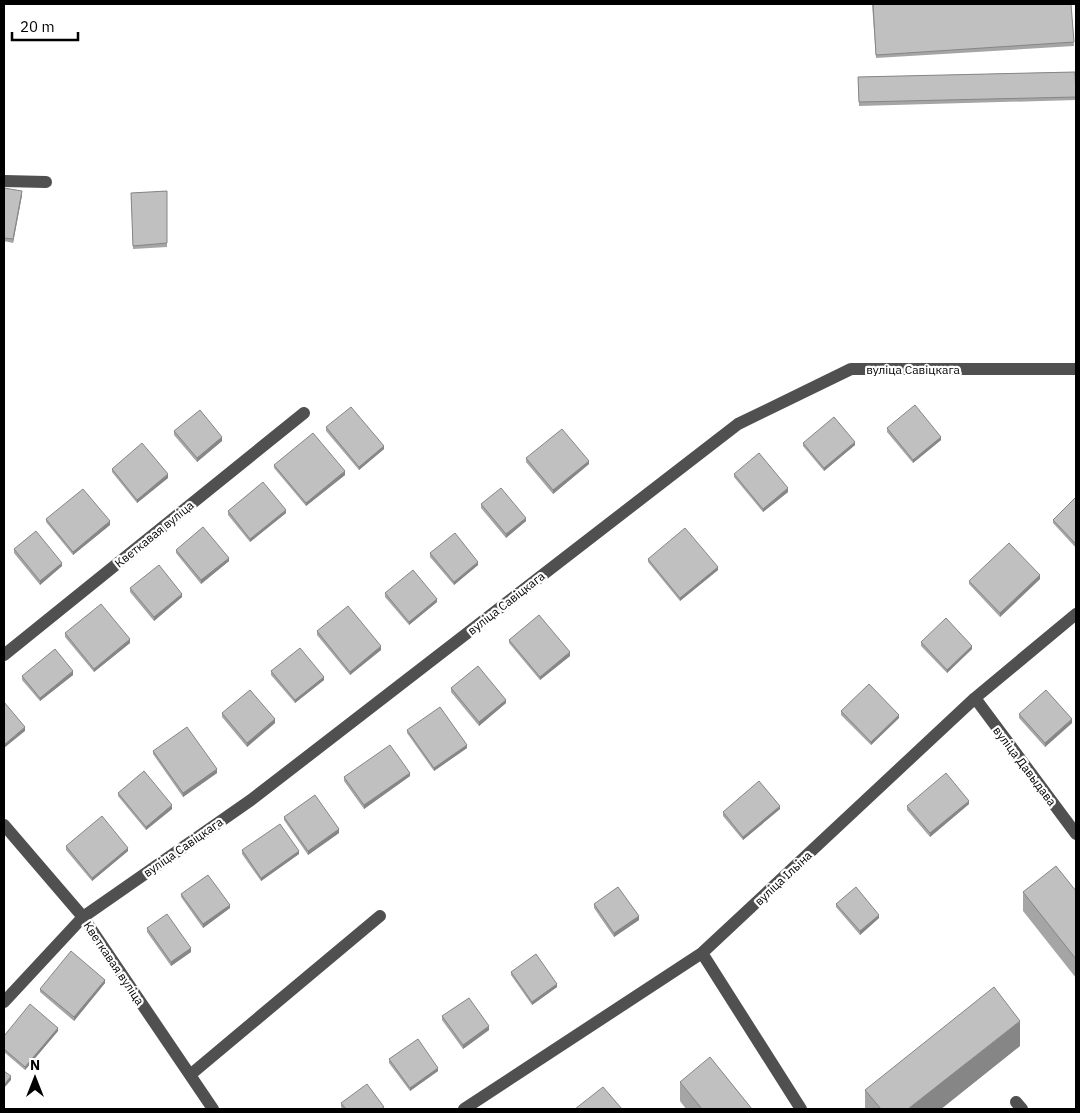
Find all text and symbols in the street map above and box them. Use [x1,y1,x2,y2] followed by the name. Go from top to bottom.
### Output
[12,10,79,42] scale bar
[20,17,55,36] text: 20 m
[866,362,960,377] street label: вуліца Савіцкага
[111,497,197,571] street label: Кветкавая вуліца
[464,568,548,638] street label: вуліца Савіцкага
[990,723,1060,809] street label: вуліца Давыдава
[140,814,226,880] street label: вуліца Савіцкага
[751,847,815,908] street label: вуліца Ільіна
[80,918,148,1008] street label: Кветкавая вуліца
[10,1053,60,1103] north arrow
[30,1056,40,1074] text: N

